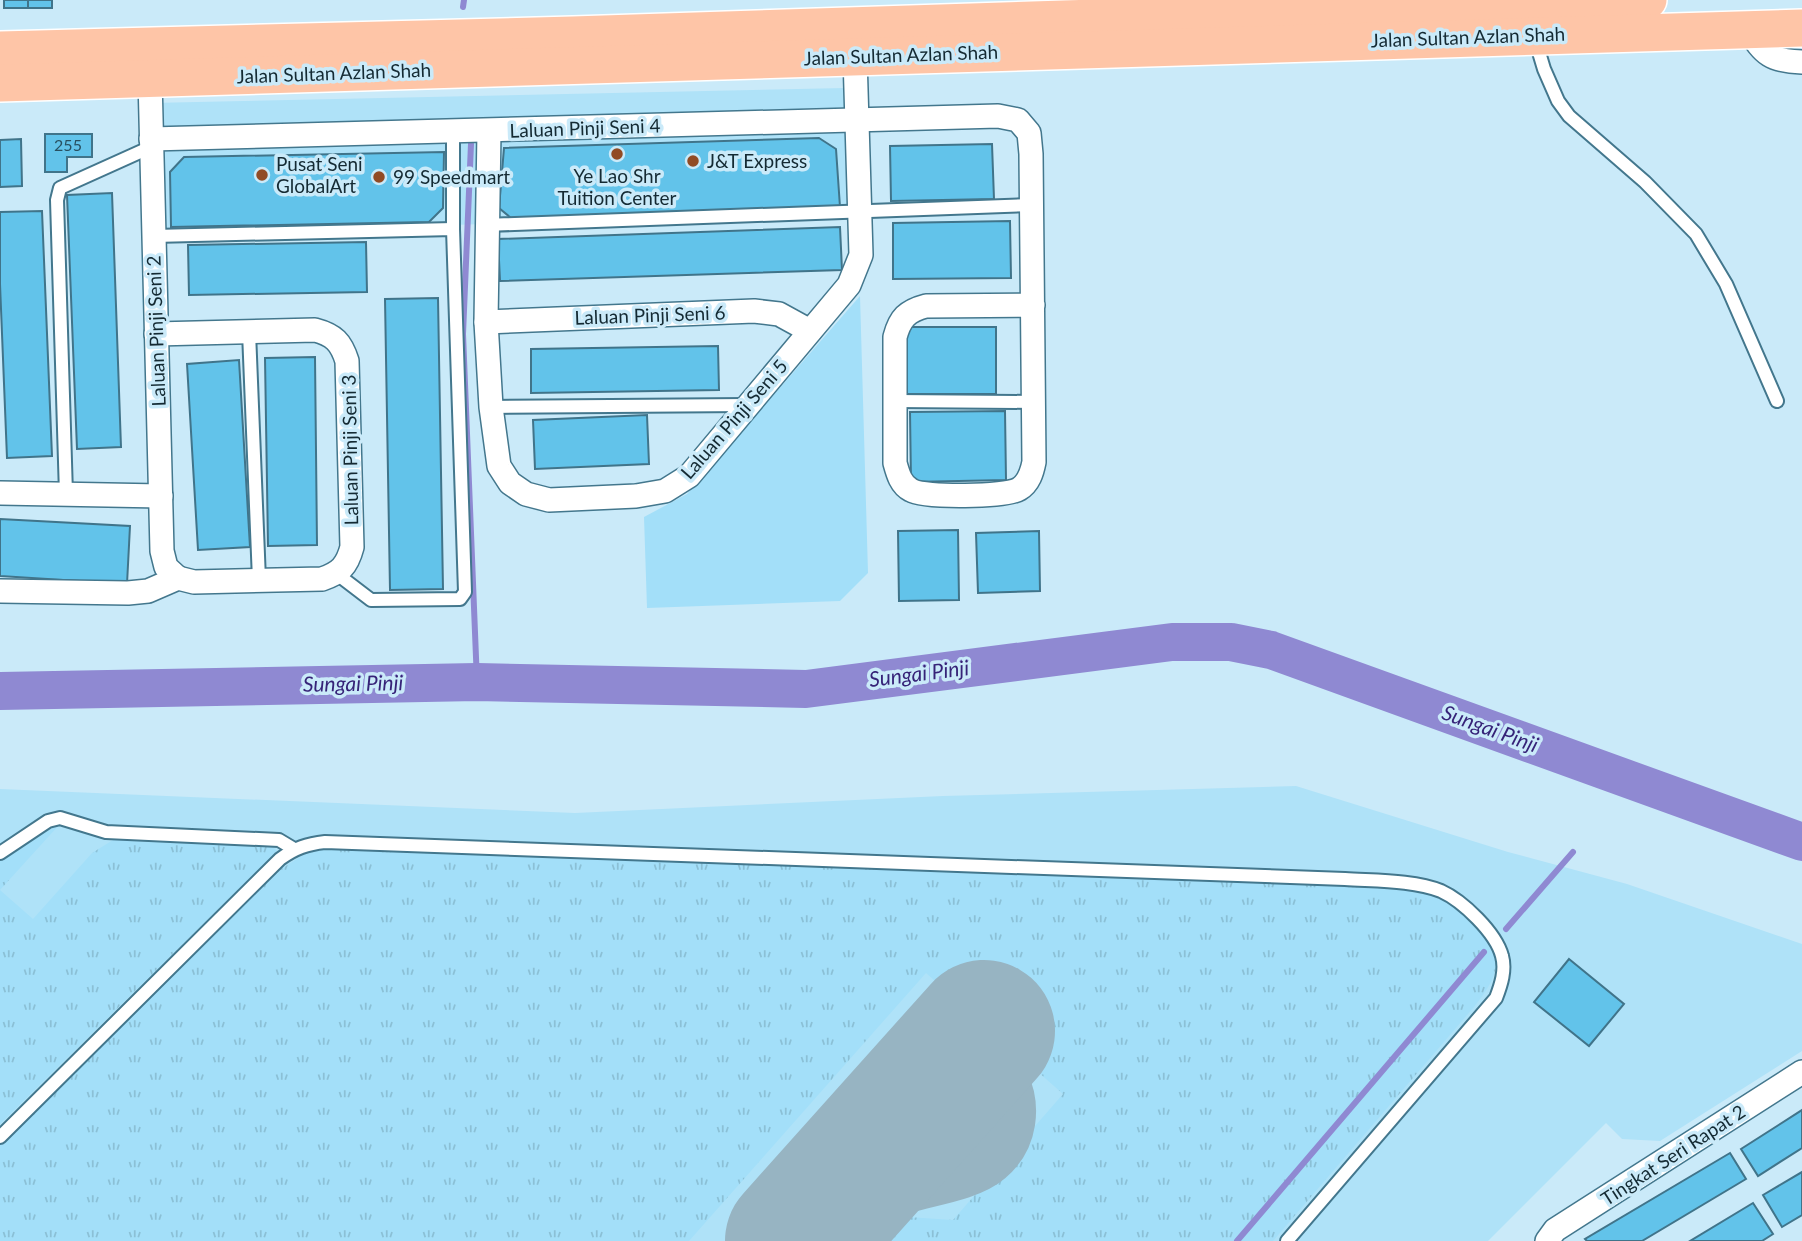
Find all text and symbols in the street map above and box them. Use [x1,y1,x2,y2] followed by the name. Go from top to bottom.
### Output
[1370,22,1566,51] street label: Jalan Sultan Azlan Shah
[803,40,999,69] street label: Jalan Sultan Azlan Shah
[236,58,432,87] street label: Jalan Sultan Azlan Shah
[509,113,661,142] street label: Laluan Pinji Seni 4
[54,135,82,154] house number: 255
[609,146,625,162] marker: Ye Lao Shr Tuition Center
[707,149,807,172] place label: J&T Express
[276,152,363,197] place label: Pusat Seni GlobalArt
[685,153,701,169] marker: J&T Express
[557,164,677,209] place label: Ye Lao Shr Tuition Center
[393,165,510,188] place label: 99 Speedmart
[254,167,270,183] marker: Pusat Seni GlobalArt
[371,169,387,185] marker: 99 Speedmart
[141,255,170,407] street label: Laluan Pinji Seni 2
[574,300,726,329] street label: Laluan Pinji Seni 6
[675,354,792,483] street label: Laluan Pinji Seni 5
[337,374,362,526] street label: Laluan Pinji Seni 3
[867,654,970,691] water label: Sungai Pinji
[303,669,404,696] water label: Sungai Pinji
[1439,699,1542,757] water label: Sungai Pinji
[1596,1099,1749,1210] street label: Tingkat Seri Rapat 2

